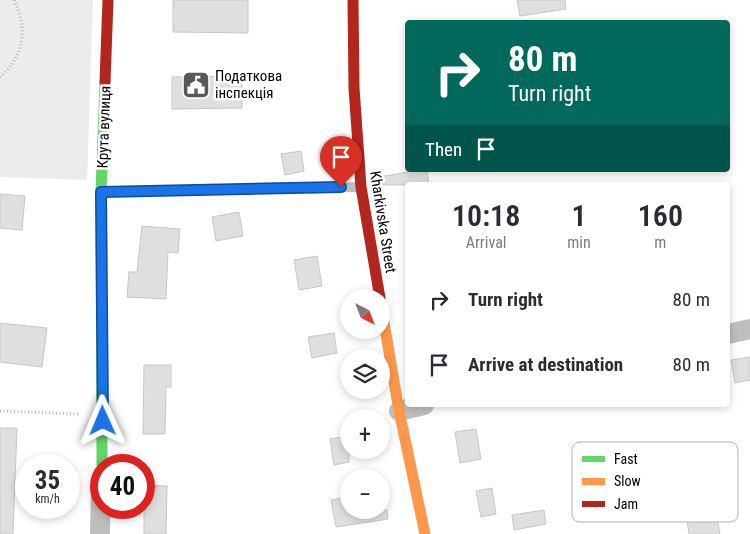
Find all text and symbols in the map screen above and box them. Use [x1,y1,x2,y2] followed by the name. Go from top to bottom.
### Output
[508,39,577,80] text: 80 m
[425,40,490,105] icon: right
[215,67,282,102] place label: Податкова інспекція
[181,70,211,100] public building icon: Податкова інспекція
[508,81,591,106] text: Turn right
[94,85,114,169] street label: Крута вулиця
[472,135,500,163] icon: arrive
[320,136,362,187] pin
[425,138,462,161] text: Then
[327,143,355,171] icon: arrive
[366,170,400,274] street label: Kharkivska Street
[452,198,520,233] text: 10:18
[571,198,587,233] text: 1
[638,198,683,233] text: 160
[466,233,506,252] text: Arrival
[567,233,591,252] text: min
[654,233,666,252] text: m
[425,286,453,314] icon: right
[468,288,543,311] text: Turn right
[673,288,710,311] text: 80 m
[340,289,390,339] north arrow
[340,289,390,519] map controls
[340,349,390,399] button: layers
[425,351,453,379] icon: arrive
[468,353,623,376] text: Arrive at destination
[673,353,710,376] text: 80 m
[76,394,128,446] position arrow
[340,409,390,459] button: +
[572,442,738,522] legend
[614,451,638,467] text: Fast
[90,454,155,519] speed limit sign: 40
[35,466,60,495] text: 35
[340,469,390,519] button: −
[614,473,641,489] text: Slow
[35,492,60,506] text: km/h
[614,496,638,512] text: Jam

